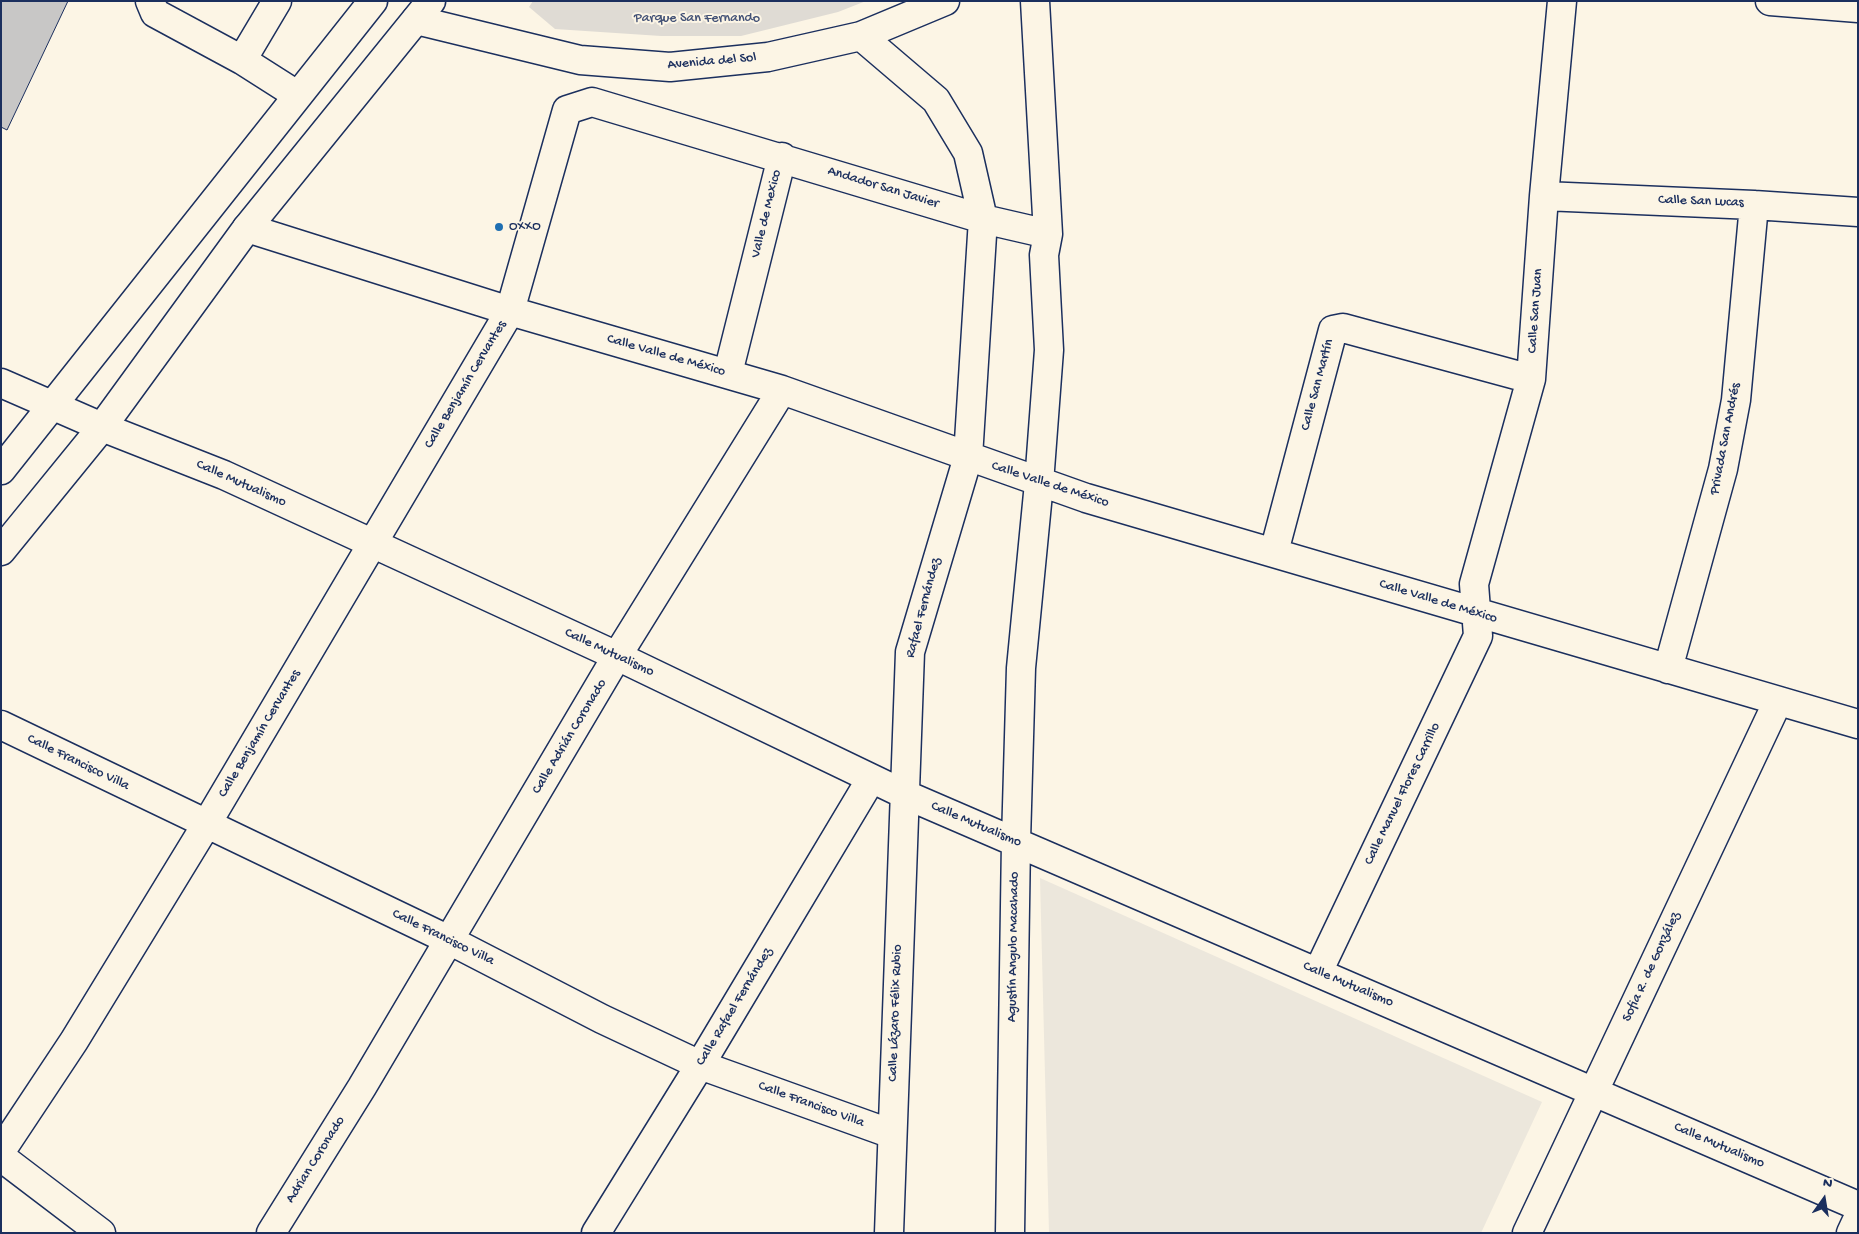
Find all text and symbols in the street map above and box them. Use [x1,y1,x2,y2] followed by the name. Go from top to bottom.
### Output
[634,11,760,27] park label: Parque San Fernando
[667,50,757,74] street label: Avenida del Sol
[825,163,941,213] street label: Andador San Javier
[748,168,786,260] street label: Valle de Mexico
[1658,192,1744,212] street label: Calle San Lucas
[509,219,541,235] place label: OXXO
[493,221,505,233] marker: OXXO
[1525,268,1547,354] street label: Calle San Juan
[421,318,511,452] street label: Calle Benjamín Cervantes
[605,331,727,381] street label: Calle Valle de México
[1298,337,1338,433] street label: Calle San Martín
[1707,382,1745,496] street label: Privada San Andrés
[193,457,289,511] street label: Calle Mutualismo
[989,458,1111,512] street label: Calle Valle de México
[903,556,945,660] street label: Rafael Fernández
[1377,576,1499,628] street label: Calle Valle de México
[562,625,656,681] street label: Calle Mutualismo
[215,667,305,801] street label: Calle Benjamín Cervantes
[529,676,611,798] street label: Calle Adrián Coronado
[1361,720,1445,868] street label: Calle Manuel Flores Carrillo
[24,731,132,795] street label: Calle Francisco Villa
[928,798,1024,852] street label: Calle Mutualismo
[1004,872,1024,1022] street label: Agustín Angulo Macahado
[389,906,497,970] street label: Calle Francisco Villa
[1619,909,1685,1025] street label: Sofia R. de González
[885,944,907,1082] street label: Calle Lázaro Félix Rubio
[693,945,777,1069] street label: Calle Rafael Fernández
[1300,958,1396,1012] street label: Calle Mutualismo
[756,1078,866,1132] street label: Calle Francisco Villa
[283,1114,349,1206] street label: Adrian Coronado
[1671,1119,1767,1173] street label: Calle Mutualismo
[1799,1174,1849,1224] north arrow
[1821,1175,1834,1193] text: N

